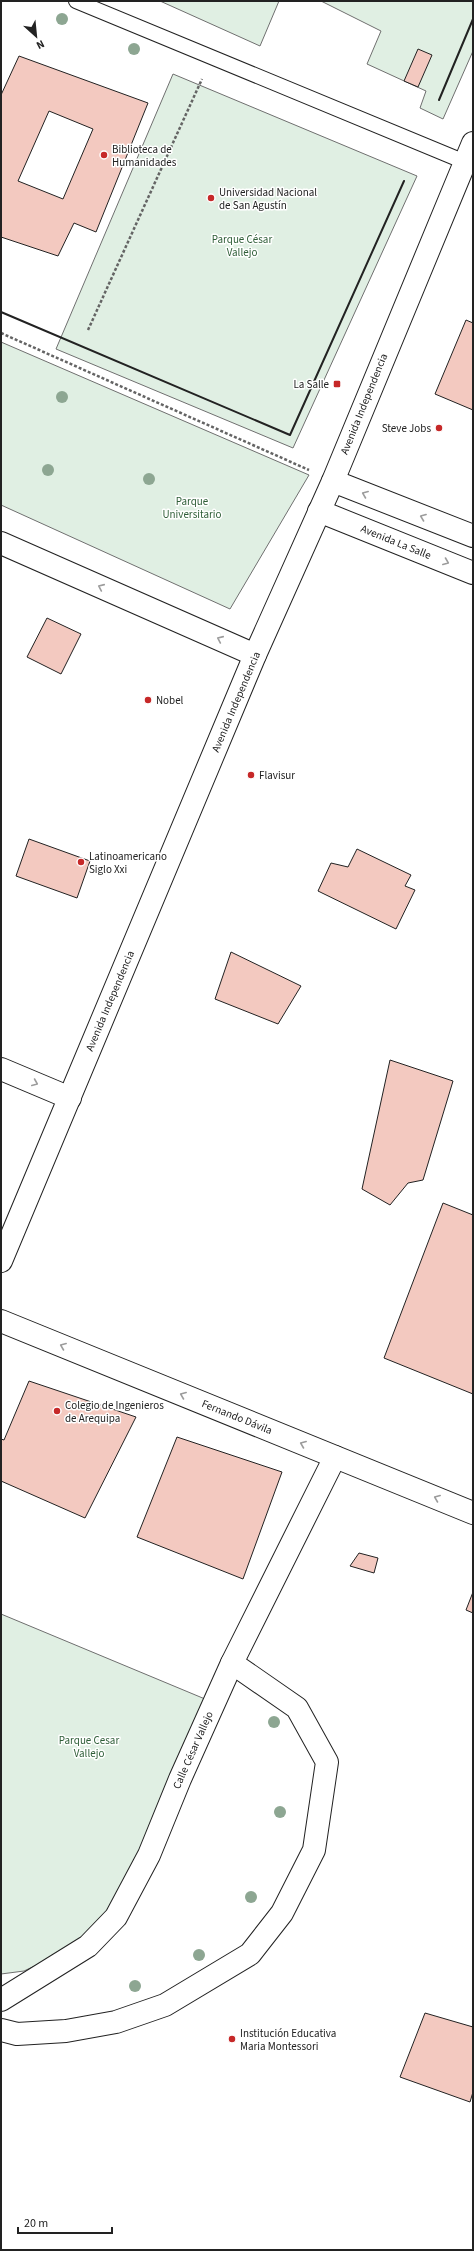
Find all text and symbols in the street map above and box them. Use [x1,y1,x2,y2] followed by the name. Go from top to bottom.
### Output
[16,16,56,56] north arrow
[34,36,47,53] text: N
[112,142,177,170] place label: Biblioteca de Humanidades
[99,150,109,160] marker: Biblioteca de Humanidades
[219,185,317,213] place label: Universidad Nacional de San Agustín
[206,193,216,203] marker: Universidad Nacional de San Agustín
[212,232,272,260] park label: Parque César Vallejo
[337,351,391,457] street label: Avenida Independencia
[293,377,330,392] place label: La Salle
[332,379,342,389] marker: La Salle
[382,421,431,436] place label: Steve Jobs
[434,423,444,433] marker: Steve Jobs
[362,491,370,499] one-way arrow
[163,494,222,522] park label: Parque Universitario
[420,513,427,521] one-way arrow
[359,521,434,563] street label: Avenida La Salle
[442,557,450,565] one-way arrow
[97,584,105,592] one-way arrow
[216,636,223,644] one-way arrow
[208,649,264,755] street label: Avenida Independencia
[156,693,184,708] place label: Nobel
[143,695,153,705] marker: Nobel
[259,768,295,783] place label: Flavisur
[246,770,256,780] marker: Flavisur
[89,849,167,877] place label: Latinoamericano Siglo Xxi
[76,857,86,867] marker: Latinoamericano Siglo Xxi
[82,948,138,1054] street label: Avenida Independencia
[32,1079,39,1087] one-way arrow
[59,1343,67,1351] one-way arrow
[179,1392,187,1400] one-way arrow
[199,1396,275,1438] street label: Fernando Dávila
[65,1398,164,1426] place label: Colegio de Ingenieros de Arequipa
[52,1406,62,1416] marker: Colegio de Ingenieros de Arequipa
[300,1441,308,1449] one-way arrow
[433,1495,441,1503] one-way arrow
[169,1709,217,1791] street label: Calle César Vallejo
[59,1733,119,1761] park label: Parque Cesar Vallejo
[240,2026,336,2054] place label: Institución Educativa Maria Montessori
[227,2034,237,2044] marker: Institución Educativa Maria Montessori
[18,2209,112,2235] scale bar
[24,2215,48,2232] text: 20 m

